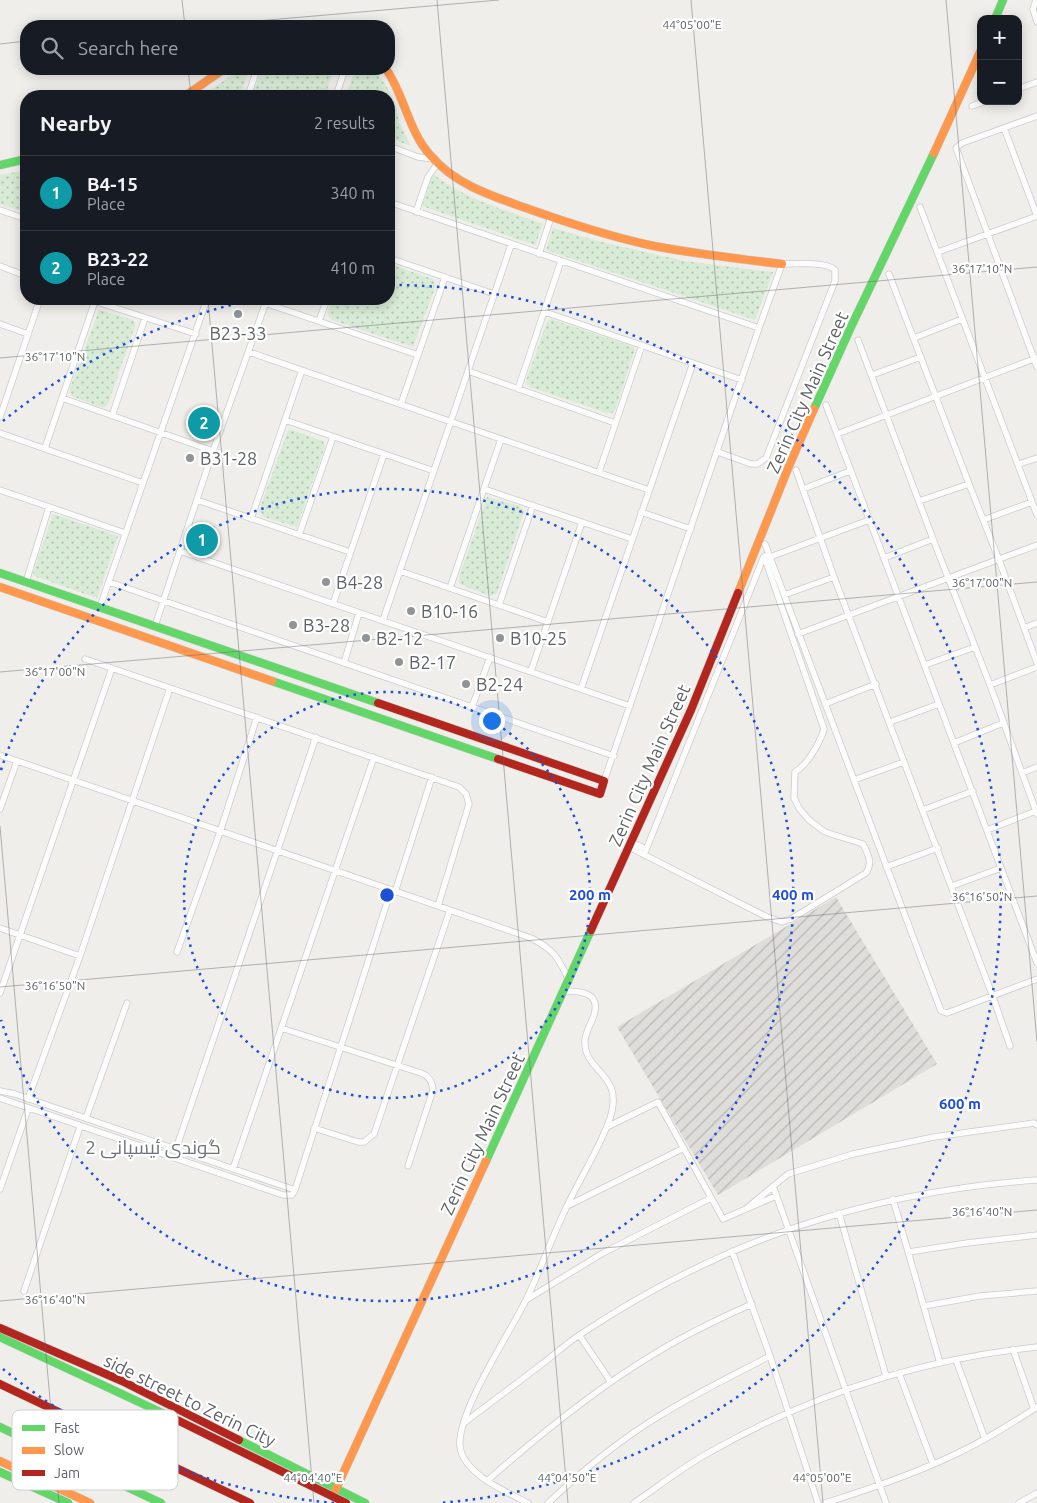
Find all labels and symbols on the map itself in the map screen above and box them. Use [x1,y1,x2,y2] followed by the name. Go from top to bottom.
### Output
[663,18,722,31] text: 44°05'00"E
[952,262,1012,275] text: 36°17'10"N
[232,308,244,320] marker: B23-33
[762,308,852,476] street label: Zerin City Main Street
[209,323,267,343] place label: B23-33
[25,350,85,363] text: 36°17'10"N
[188,404,220,442] pin: 2
[200,448,257,468] place label: B31-28
[184,452,196,464] marker: B31-28
[186,521,218,559] pin: 1
[336,572,383,592] place label: B4-28
[320,576,332,588] marker: B4-28
[952,576,1012,589] text: 36°17'00"N
[421,601,478,621] place label: B10-16
[405,605,417,617] marker: B10-16
[303,615,350,635] place label: B3-28
[287,619,299,631] marker: B3-28
[376,628,423,648] place label: B2-12
[510,628,567,648] place label: B10-25
[360,632,372,644] marker: B2-12
[494,632,506,644] marker: B10-25
[409,652,456,672] place label: B2-17
[393,656,405,668] marker: B2-17
[25,665,85,678] text: 36°17'00"N
[476,674,523,694] place label: B2-24
[460,678,472,690] marker: B2-24
[604,681,694,849] street label: Zerin City Main Street
[479,708,505,734] your location
[378,886,396,904] centre of rings
[569,886,611,903] text: 200 m
[772,886,814,903] text: 400 m
[952,890,1012,903] text: 36°16'50"N
[25,979,85,992] text: 36°16'50"N
[436,1051,528,1217] street label: Zerin City Main Street
[939,1095,981,1112] text: 600 m
[85,1136,221,1159] district label: گوندی ئیسپانی 2
[952,1205,1012,1218] text: 36°16'40"N
[25,1293,85,1306] text: 36°16'40"N
[101,1350,279,1450] street label: side street to Zerin City
[12,1410,178,1490] legend
[54,1420,80,1436] text: Fast
[54,1442,84,1458] text: Slow
[54,1465,80,1481] text: Jam
[284,1471,343,1484] text: 44°04'40"E
[538,1471,597,1484] text: 44°04'50"E
[793,1471,852,1484] text: 44°05'00"E

